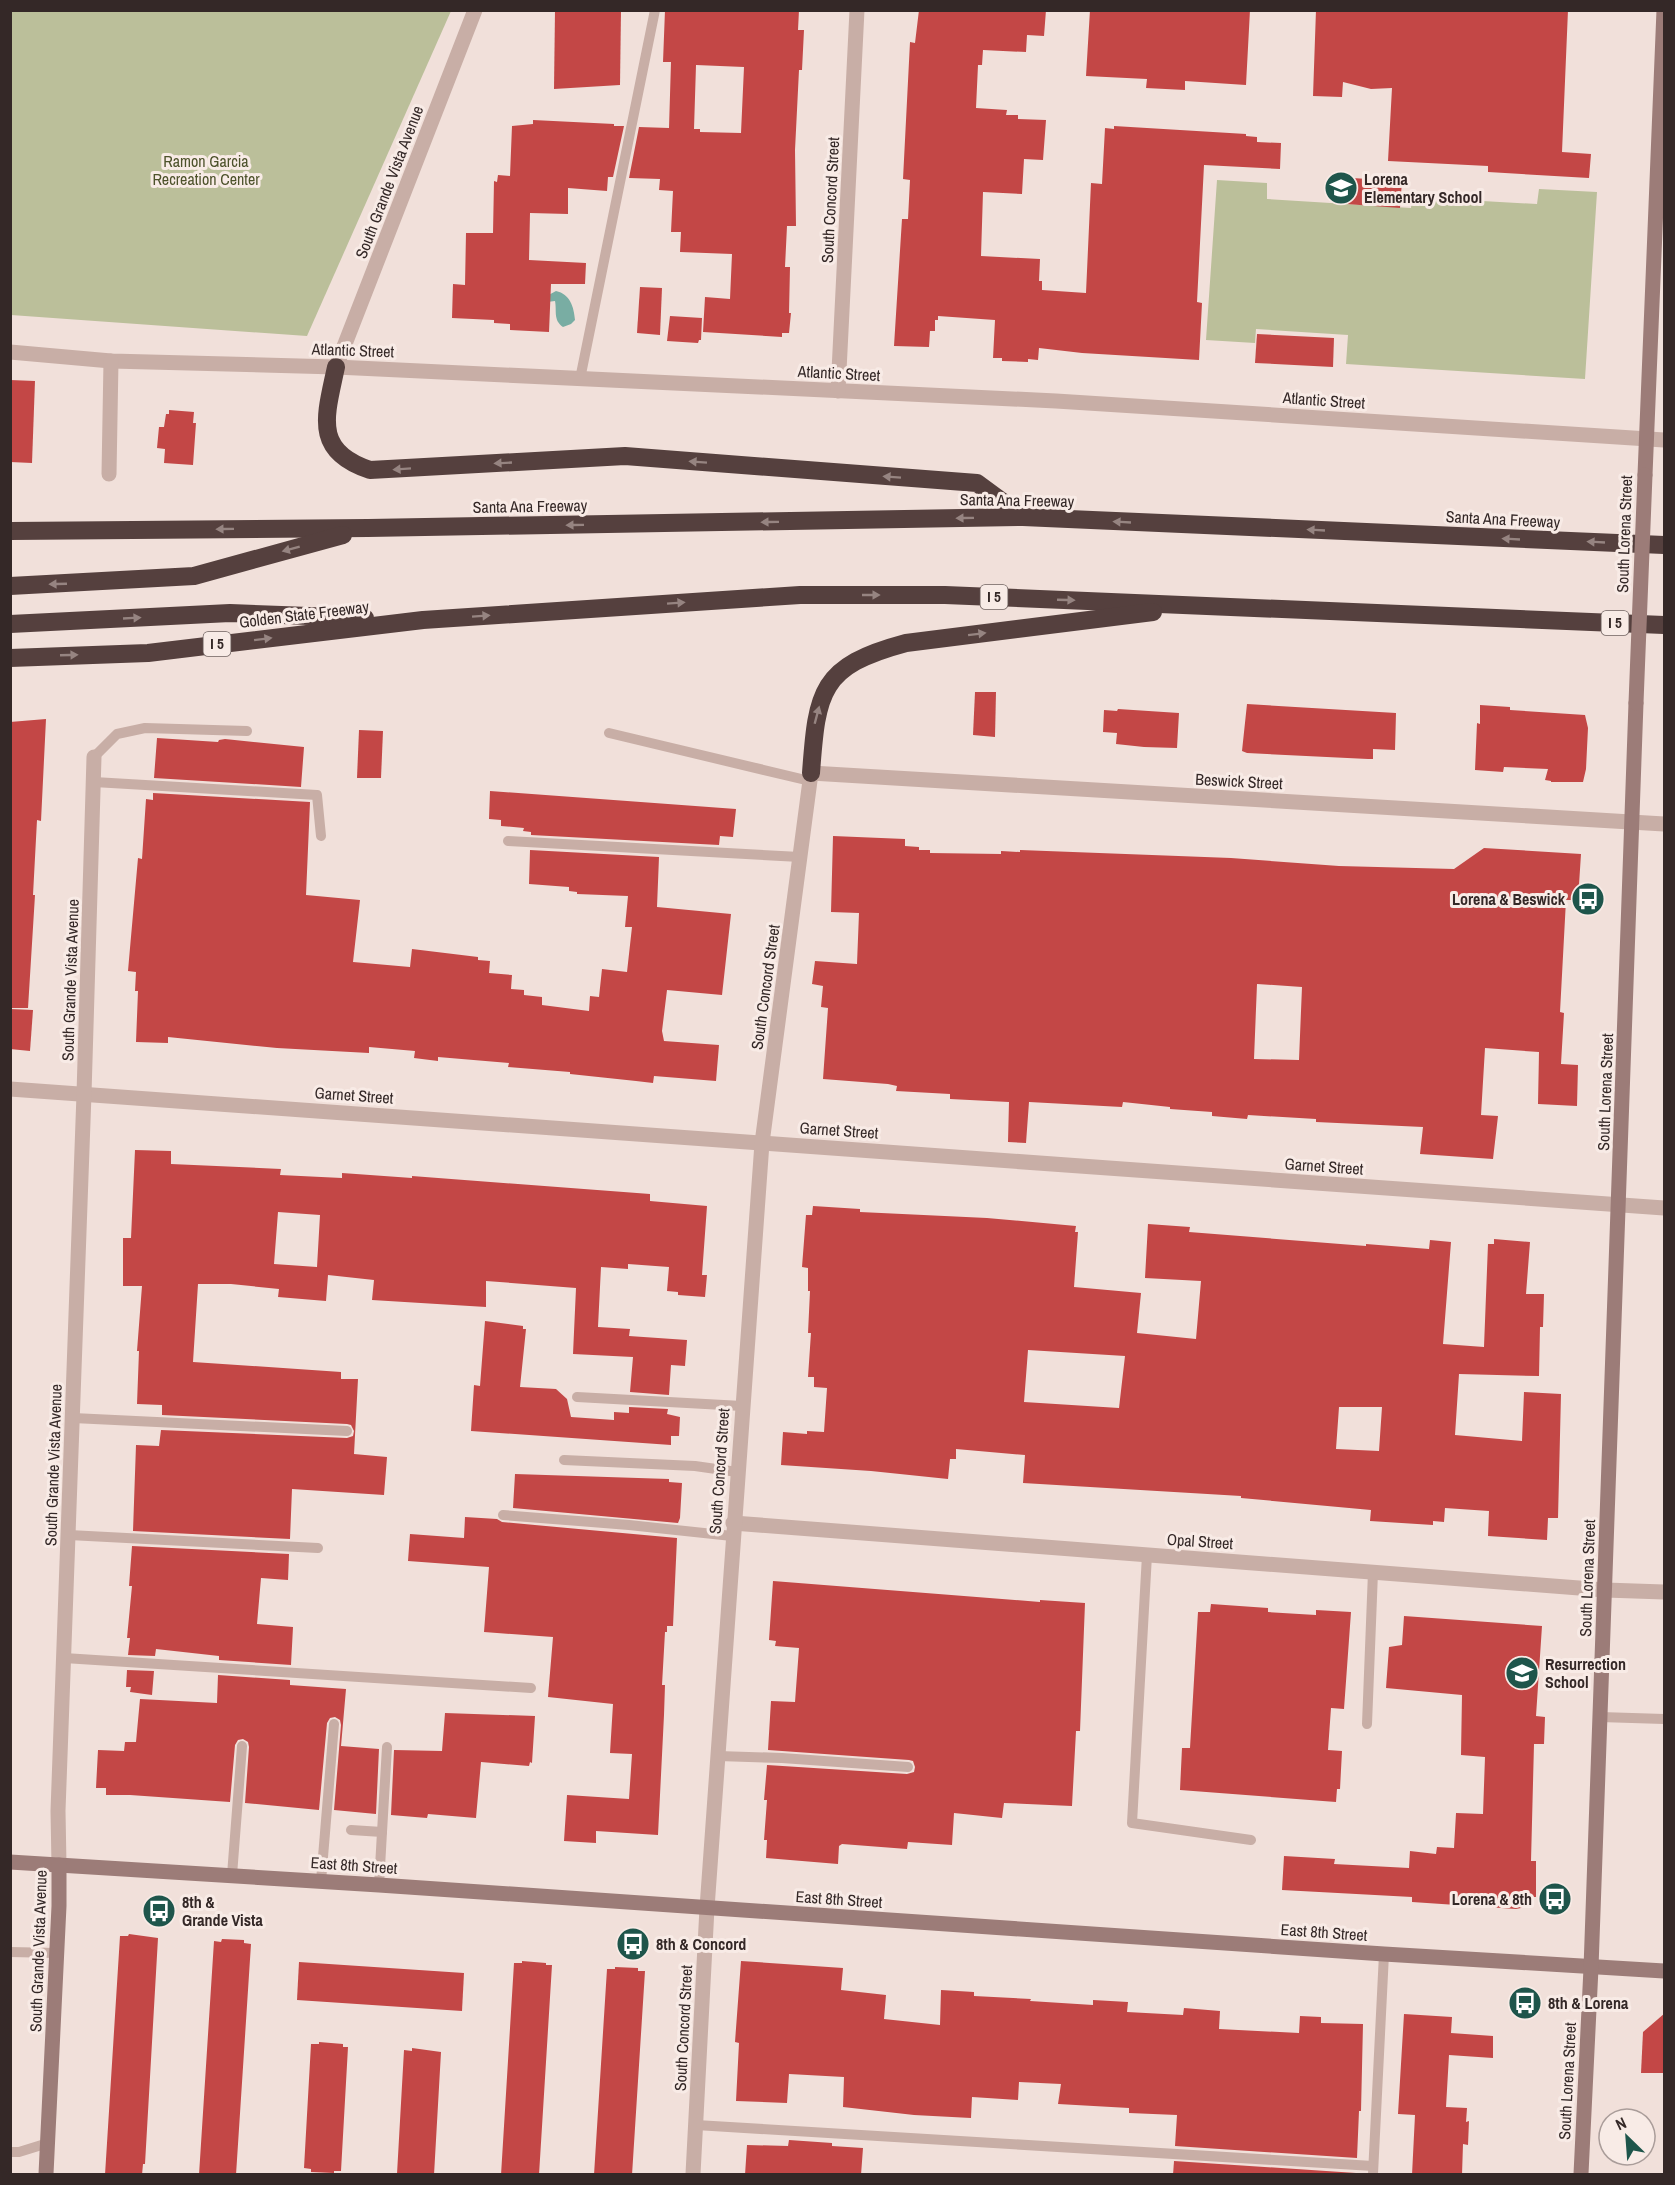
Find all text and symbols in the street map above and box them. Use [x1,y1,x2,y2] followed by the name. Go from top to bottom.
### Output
[350,102,428,262] street label: South Grande Vista Avenue
[816,136,844,264] street label: South Concord Street
[152,150,260,190] park label: Ramon Garcia Recreation Center
[1364,168,1482,208] place label: Lorena Elementary School
[1323,170,1359,206] school or university icon: Lorena Elementary School
[310,338,395,362] street label: Atlantic Street
[796,360,881,386] street label: Atlantic Street
[1281,386,1366,414] street label: Atlantic Street
[688,457,707,467] one-way arrow
[494,458,513,467] one-way arrow
[393,464,412,474] one-way arrow
[883,472,902,481] one-way arrow
[1611,475,1637,593] street label: South Lorena Street
[960,488,1075,512] street label: Santa Ana Freeway
[473,494,588,518] street label: Santa Ana Freeway
[1445,505,1561,533] street label: Santa Ana Freeway
[955,513,974,523] one-way arrow
[760,517,779,526] one-way arrow
[1112,517,1131,526] one-way arrow
[565,520,584,530] one-way arrow
[216,524,235,534] one-way arrow
[1307,526,1326,535] one-way arrow
[1502,534,1521,543] one-way arrow
[1587,538,1606,547] one-way arrow
[282,545,300,555] one-way arrow
[49,580,68,589] one-way arrow
[980,585,1008,609] road number: I 5
[861,590,880,600] one-way arrow
[238,595,371,633] street label: Golden State Freeway
[1056,595,1075,604] one-way arrow
[666,598,685,608] one-way arrow
[472,611,491,620] one-way arrow
[1602,611,1628,635] road number: I 5
[122,614,141,623] one-way arrow
[968,629,987,639] one-way arrow
[204,632,230,656] road number: I 5
[254,634,273,644] one-way arrow
[59,651,78,660] one-way arrow
[813,706,823,725] one-way arrow
[1195,768,1284,794] street label: Beswick Street
[1570,881,1606,917] bus stop icon: Lorena & Beswick
[1452,888,1566,910] place label: Lorena & Beswick
[56,899,84,1061] street label: South Grande Vista Avenue
[745,923,785,1051] street label: South Concord Street
[1592,1033,1618,1151] street label: South Lorena Street
[314,1081,394,1109] street label: Garnet Street
[799,1116,879,1144] street label: Garnet Street
[1284,1152,1364,1180] street label: Garnet Street
[39,1384,67,1546] street label: South Grande Vista Avenue
[704,1407,734,1535] street label: South Concord Street
[1574,1519,1600,1637] street label: South Lorena Street
[1166,1528,1234,1554] street label: Opal Street
[1545,1653,1626,1693] place label: Resurrection School
[1504,1655,1540,1691] school or university icon: Resurrection School
[310,1851,398,1879] street label: East 8th Street
[24,1870,52,2032] street label: South Grande Vista Avenue
[1537,1881,1573,1917] bus stop icon: Lorena & 8th
[795,1885,883,1913] street label: East 8th Street
[1452,1888,1532,1910] place label: Lorena & 8th
[182,1891,263,1931] place label: 8th & Grande Vista
[141,1893,177,1929] bus stop icon: 8th & Grande Vista
[1280,1918,1368,1946] street label: East 8th Street
[615,1926,651,1962] bus stop icon: 8th & Concord
[656,1933,746,1955] place label: 8th & Concord
[669,1964,697,2092] street label: South Concord Street
[1507,1985,1543,2021] bus stop icon: 8th & Lorena
[1548,1992,1629,2014] place label: 8th & Lorena
[1553,2021,1581,2140] street label: South Lorena Street
[1597,2107,1657,2167] north arrow
[1612,2111,1630,2135] text: N

